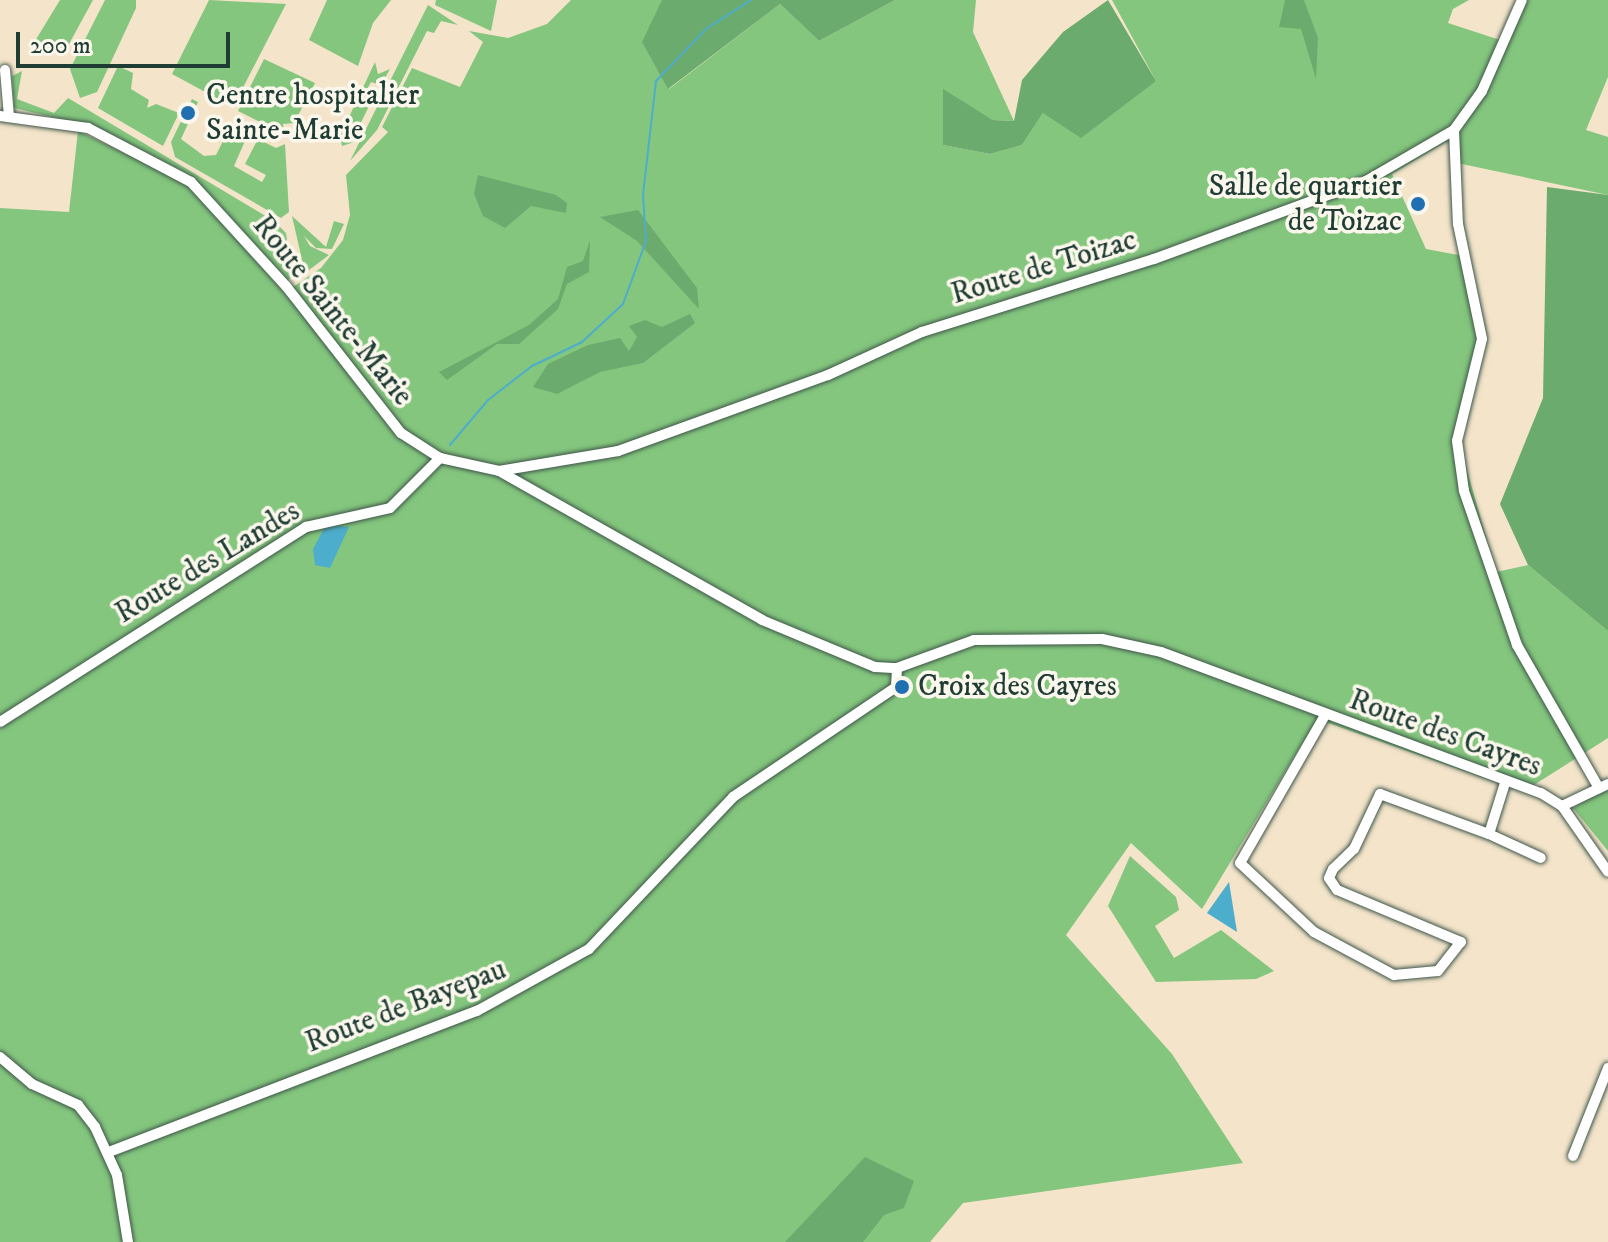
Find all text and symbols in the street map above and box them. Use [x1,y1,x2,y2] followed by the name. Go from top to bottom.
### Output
[20,16,234,66] scale bar
[30,31,91,61] text: 200 m
[206,78,419,148] place label: Centre hospitalier Sainte-Marie
[177,102,199,124] marker: Centre hospitalier Sainte-Marie
[1209,169,1402,240] place label: Salle de quartier de Toizac
[1409,195,1427,213] marker: Salle de quartier de Toizac
[244,208,420,414] street label: Route Sainte-Marie
[947,223,1141,313] street label: Route de Toizac
[109,494,307,632] street label: Route des Landes
[918,669,1117,705] place label: Croix des Cayres
[893,678,911,696] marker: Croix des Cayres
[1344,683,1546,785] street label: Route des Cayres
[301,952,511,1062] street label: Route de Bayepau

